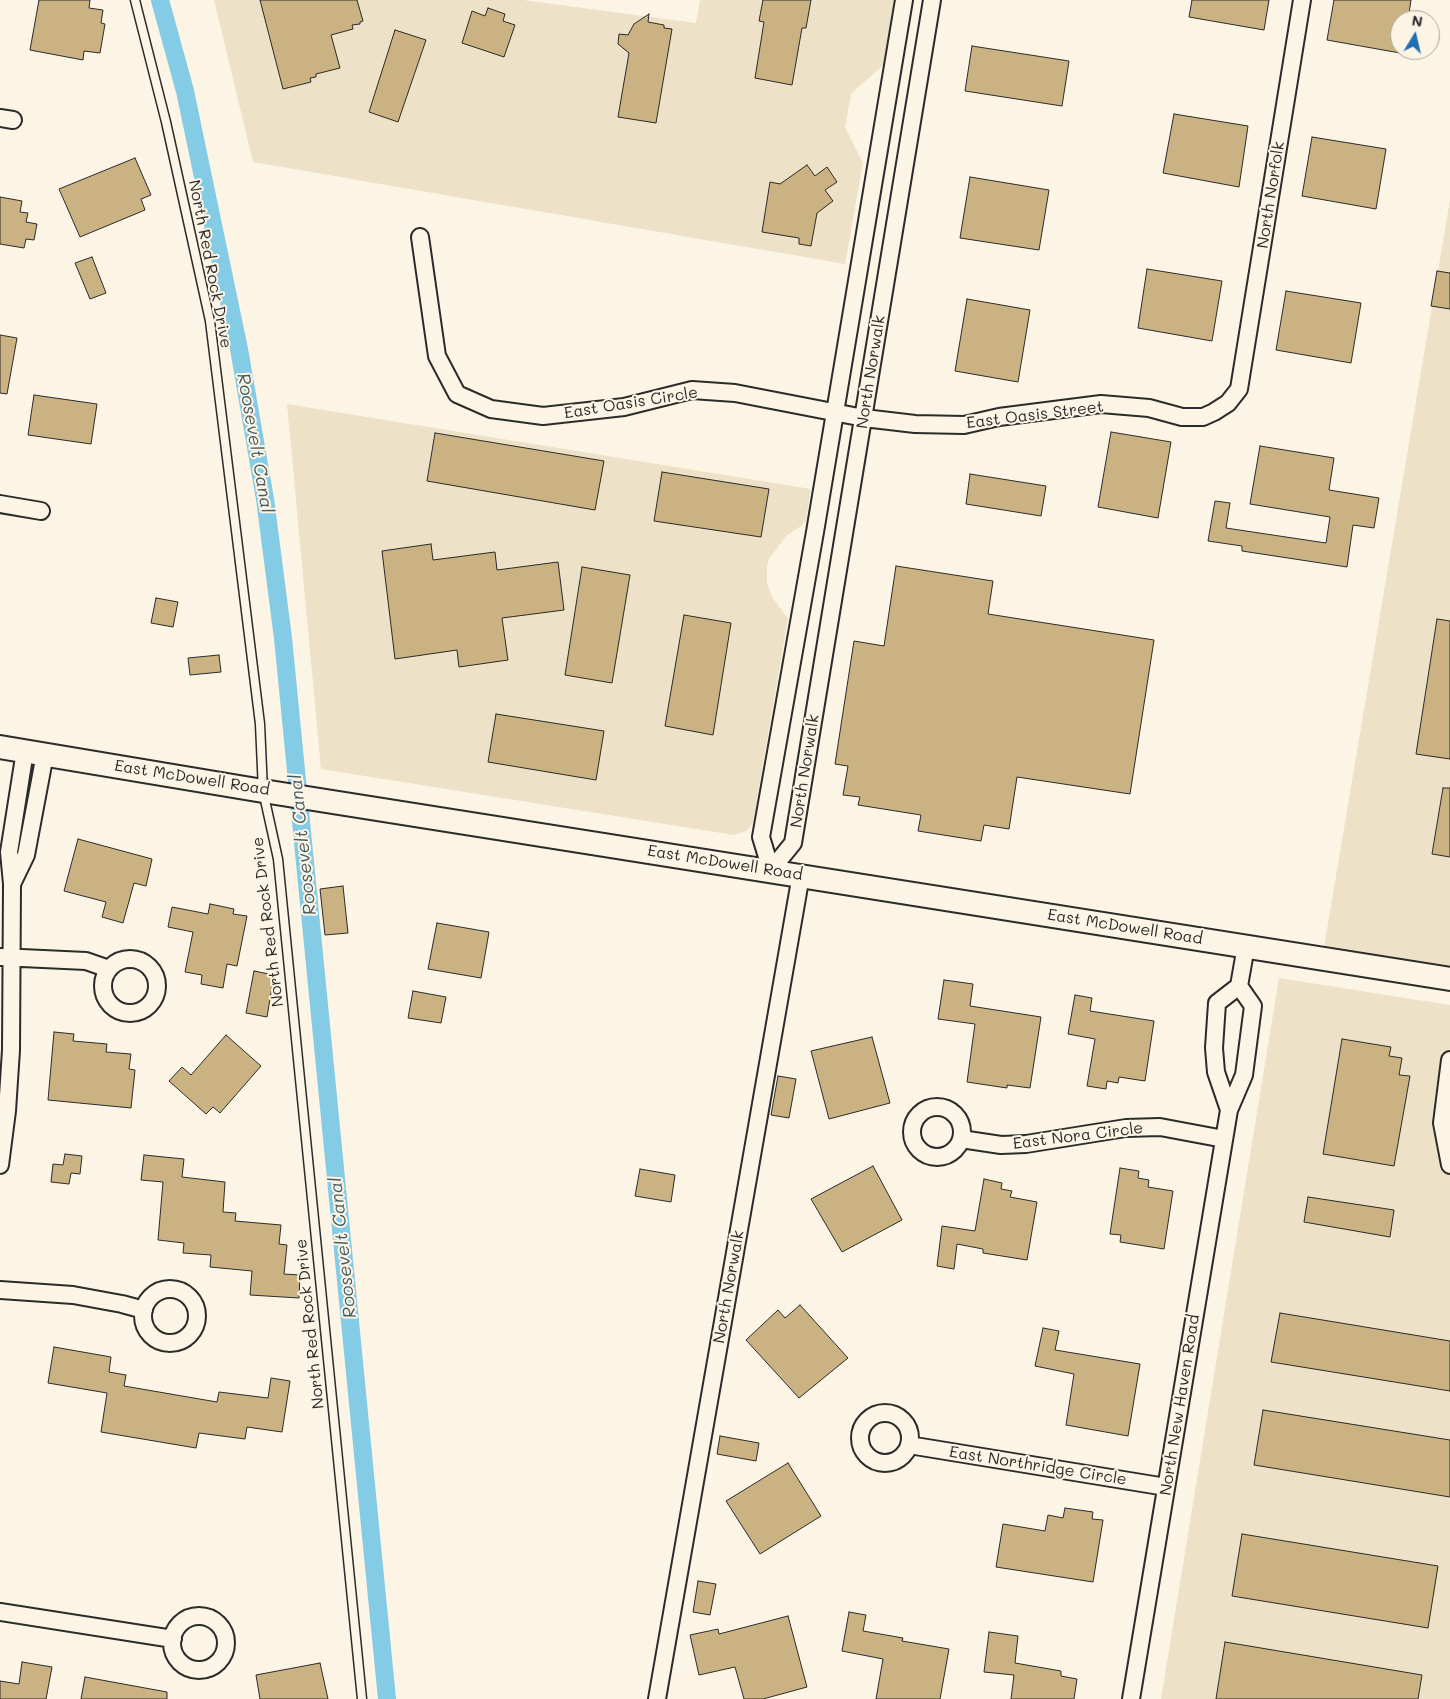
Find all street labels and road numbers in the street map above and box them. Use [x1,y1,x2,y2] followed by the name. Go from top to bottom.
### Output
[1253,140,1289,250] street label: North Norfolk
[184,178,236,350] street label: North Red Rock Drive
[853,314,889,430] street label: North Norwalk
[563,383,699,423] street label: East Oasis Circle
[965,397,1105,433] street label: East Oasis Street
[787,713,823,829] street label: North Norwalk
[113,756,271,800] street label: East McDowell Road
[248,836,288,1008] street label: North Red Rock Drive
[646,841,804,885] street label: East McDowell Road
[1046,905,1204,949] street label: East McDowell Road
[1012,1118,1144,1154] street label: East Nora Circle
[710,1229,748,1345] street label: North Norwalk
[292,1238,328,1410] street label: North Red Rock Drive
[1156,1313,1204,1497] street label: North New Haven Road
[948,1442,1128,1490] street label: East Northridge Circle

